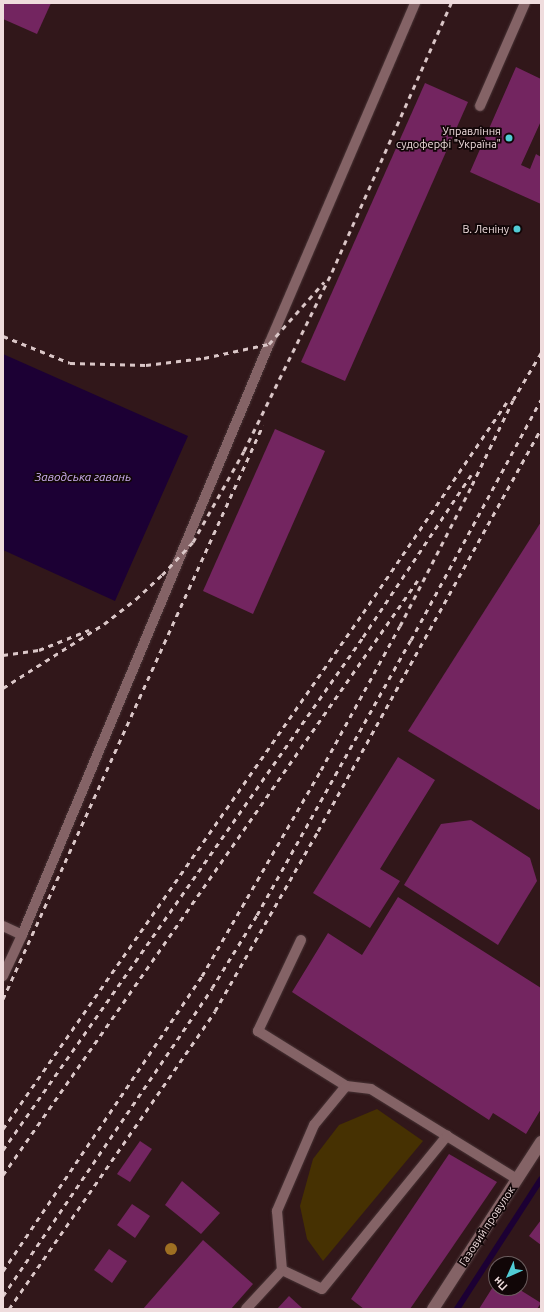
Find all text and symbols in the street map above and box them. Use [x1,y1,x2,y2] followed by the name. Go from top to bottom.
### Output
[396,125,501,151] place label: Управління судоферфі "Україна"
[504,133,514,143] marker: Управління судоферфі "Україна"
[462,222,509,236] place label: В. Леніну
[512,224,522,234] marker: В. Леніну
[35,470,131,484] water label: Заводська гавань
[456,1184,518,1268] street label: Газовий провулок
[488,1256,528,1296] north arrow
[491,1274,510,1293] text: Пн

